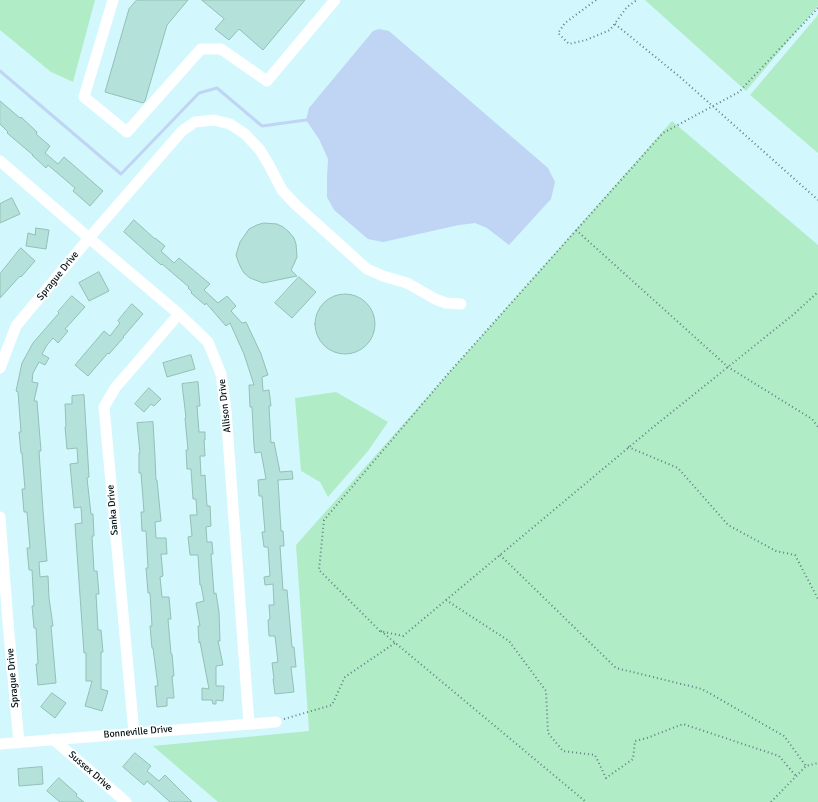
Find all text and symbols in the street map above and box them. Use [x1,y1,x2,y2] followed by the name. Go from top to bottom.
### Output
[35,249,81,303] street label: Sprague Drive
[216,379,234,433] street label: Allison Drive
[105,484,121,536] street label: Sanka Drive
[4,648,22,708] street label: Sprague Drive
[103,723,173,741] street label: Bonneville Drive
[66,749,114,793] street label: Sussex Drive

